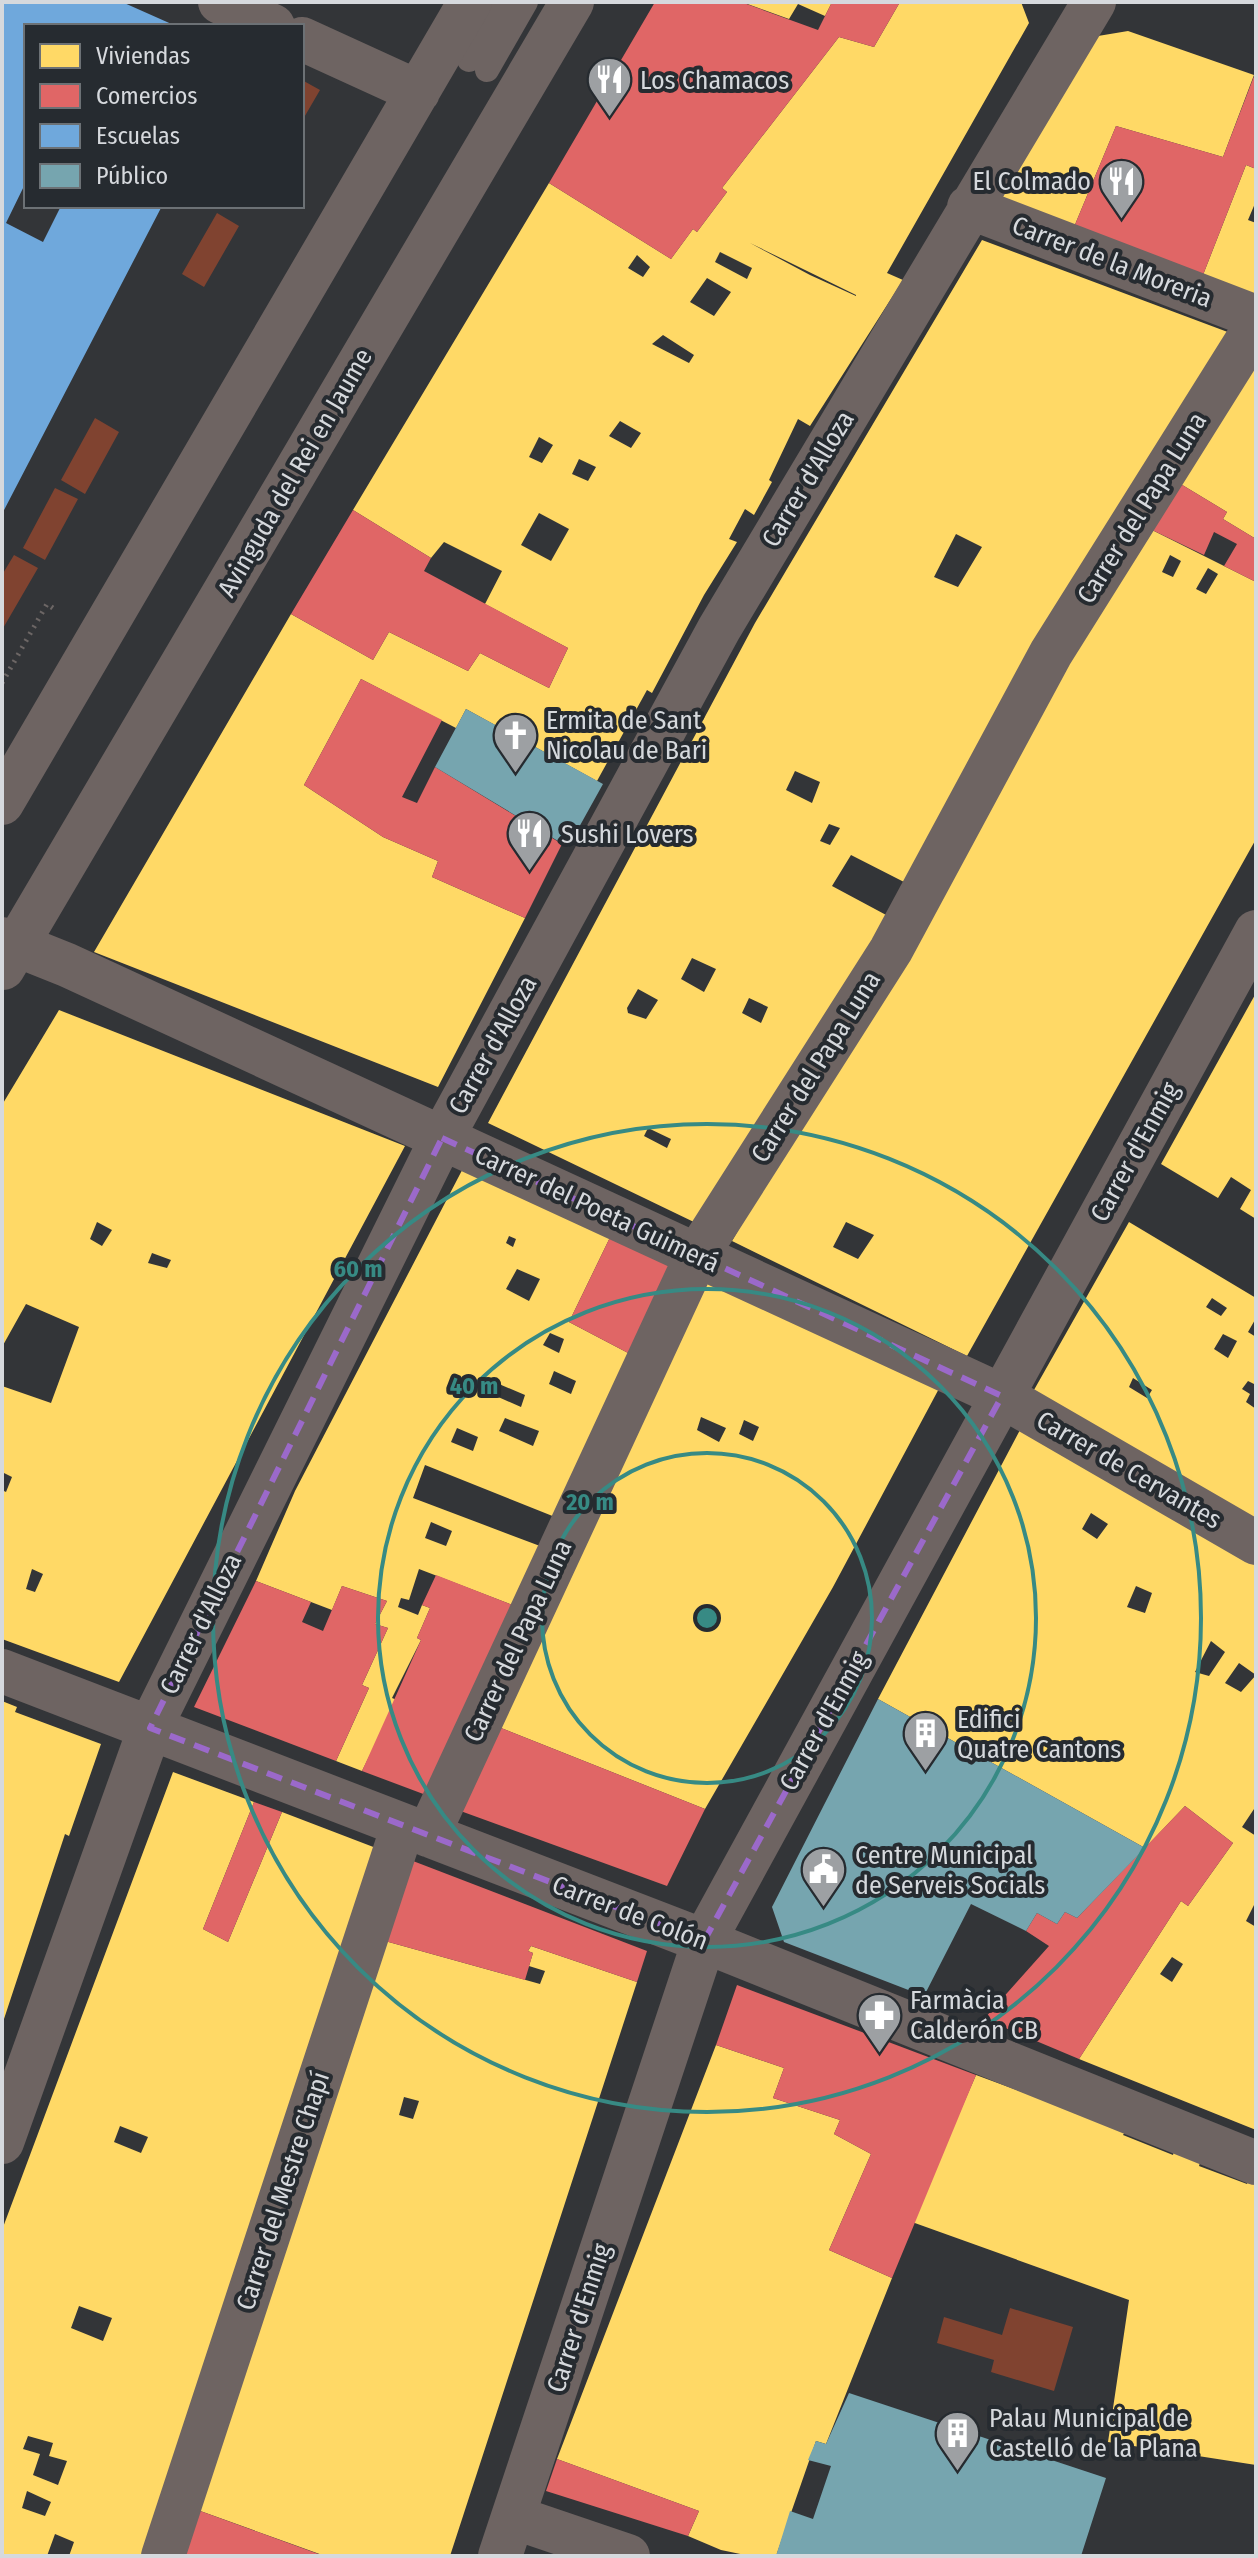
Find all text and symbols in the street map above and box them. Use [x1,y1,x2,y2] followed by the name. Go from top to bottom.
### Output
[24,24,304,208] legend
[96,42,190,70] text: Viviendas
[585,56,633,119] restaurant icon: Los Chamacos
[640,65,789,96] place label: Los Chamacos
[96,82,198,110] text: Comercios
[96,122,180,150] text: Escuelas
[1098,157,1146,220] restaurant icon: El Colmado
[96,162,168,190] text: Público
[972,166,1091,197] place label: El Colmado
[1008,210,1216,314] street label: Carrer de la Moreria
[211,343,379,603] street label: Avinguda del Rei en Jaume
[755,405,861,553] street label: Carrer d'Alloza
[1071,407,1213,609] street label: Carrer del Papa Luna
[546,705,707,766] place label: Ermita de Sant Nicolau de Bari
[491,711,539,774] church icon: Ermita de Sant Nicolau de Bari
[506,810,554,873] restaurant icon: Sushi Lovers
[561,819,694,850] place label: Sushi Lovers
[745,966,887,1168] street label: Carrer del Papa Luna
[442,971,544,1119] street label: Carrer d'Alloza
[1084,1076,1186,1227] street label: Carrer d'Enmig
[470,1139,724,1279] street label: Carrer del Poeta Guimerá
[334,1255,382,1283] text: 60 m
[450,1372,498,1400] text: 40 m
[1031,1404,1227,1536] street label: Carrer de Cervantes
[565,1488,614,1516] text: 20 m
[458,1535,578,1747] street label: Carrer del Papa Luna
[154,1548,248,1700] street label: Carrer d'Alloza
[693,1604,721,1632] centre of rings
[773,1645,875,1796] street label: Carrer d'Enmig
[957,1704,1121,1765] place label: Edifici Quatre Cantons
[902,1710,950,1773] building icon: Edifici Quatre Cantons
[855,1840,1045,1901] place label: Centre Municipal de Serveis Socials
[800,1846,848,1909] public building icon: Centre Municipal de Serveis Socials
[548,1869,712,1957] street label: Carrer de Colón
[910,1985,1038,2046] place label: Farmàcia Calderón CB
[855,1991,903,2054] pharmacy icon: Farmàcia Calderón CB
[230,2068,336,2314] street label: Carrer del Mestre Chapí
[540,2239,618,2396] street label: Carrer d'Enmig
[989,2403,1198,2464] place label: Palau Municipal de Castelló de la Plana
[934,2409,982,2472] building icon: Palau Municipal de Castelló de la Plana

